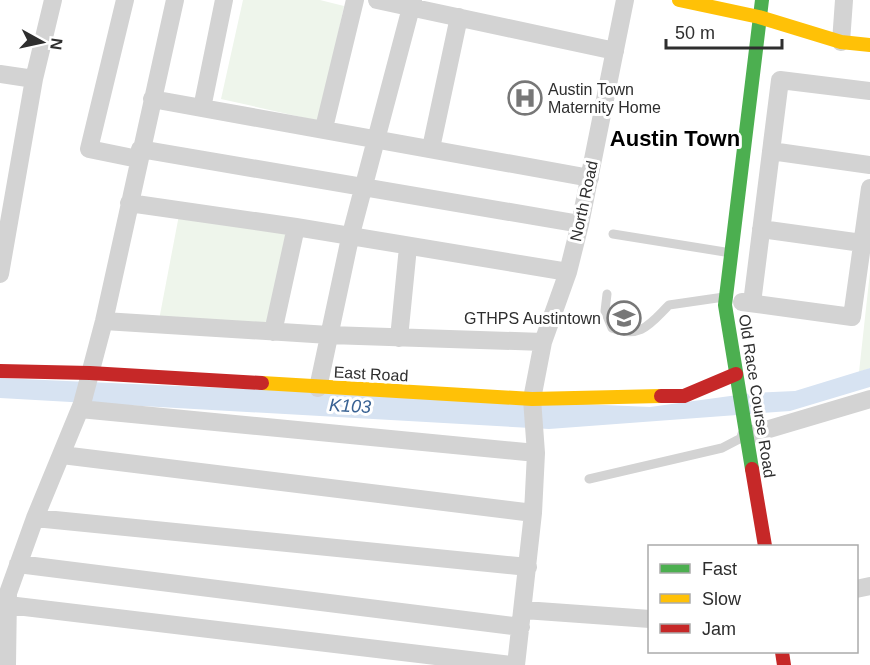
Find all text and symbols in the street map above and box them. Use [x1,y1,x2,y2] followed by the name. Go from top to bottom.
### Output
[12,12,72,72] north arrow
[666,12,782,50] scale bar
[675,23,715,43] text: 50 m
[47,37,66,51] text: N
[507,80,543,116] hospital icon: Austin Town Maternity Home
[548,81,661,116] place label: Austin Town Maternity Home
[610,126,740,151] district label: Austin Town
[567,159,601,243] street label: North Road
[606,300,642,336] school or university icon: GTHPS Austintown
[464,310,601,327] place label: GTHPS Austintown
[736,313,778,479] street label: Old Race Course Road
[333,364,409,384] street label: East Road
[328,395,372,417] water label: K103
[648,545,858,653] legend
[702,559,737,579] text: Fast
[702,589,742,609] text: Slow
[702,619,736,639] text: Jam

